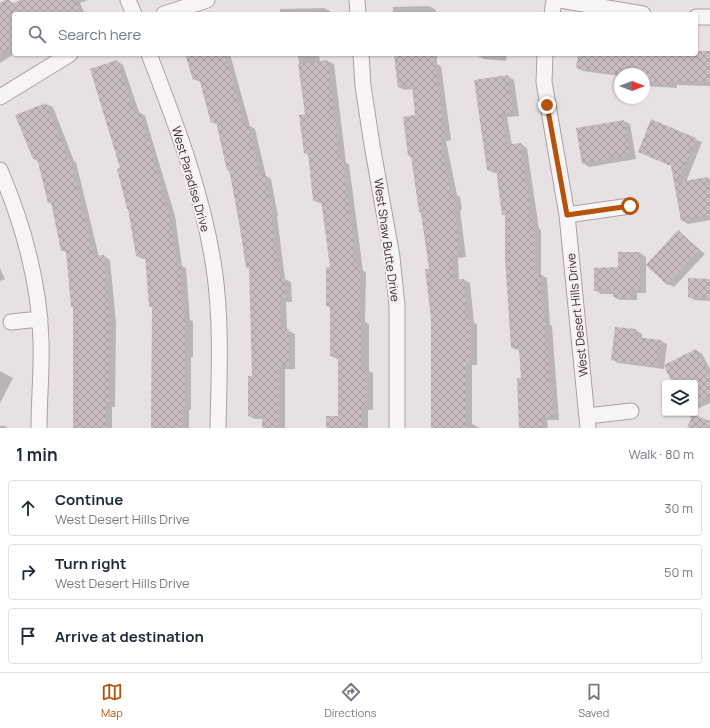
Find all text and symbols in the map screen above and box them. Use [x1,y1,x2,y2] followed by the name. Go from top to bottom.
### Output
[12,12,698,56] search box
[26,23,48,45] icon: search
[58,24,141,45] text: Search here
[614,68,650,104] north arrow
[538,96,556,114] route end
[168,124,214,234] street label: West Paradise Drive
[370,177,404,303] street label: West Shaw Butte Drive
[621,197,639,215] route start
[562,252,592,378] street label: West Desert Hills Drive
[662,380,698,416] map controls
[662,380,698,416] button: layers
[16,443,58,466] text: 1 min
[628,445,694,463] text: Walk · 80 m
[55,489,123,510] text: Continue
[17,497,39,519] icon: ahead
[664,499,693,517] text: 30 m
[55,510,190,528] text: West Desert Hills Drive
[55,553,126,574] text: Turn right
[17,561,39,583] icon: right
[664,563,693,581] text: 50 m
[55,574,190,592] text: West Desert Hills Drive
[17,625,39,647] icon: arrive
[55,626,204,647] text: Arrive at destination
[101,681,123,720] tab: Map
[324,681,377,720] tab: Directions
[578,681,609,720] tab: Saved

